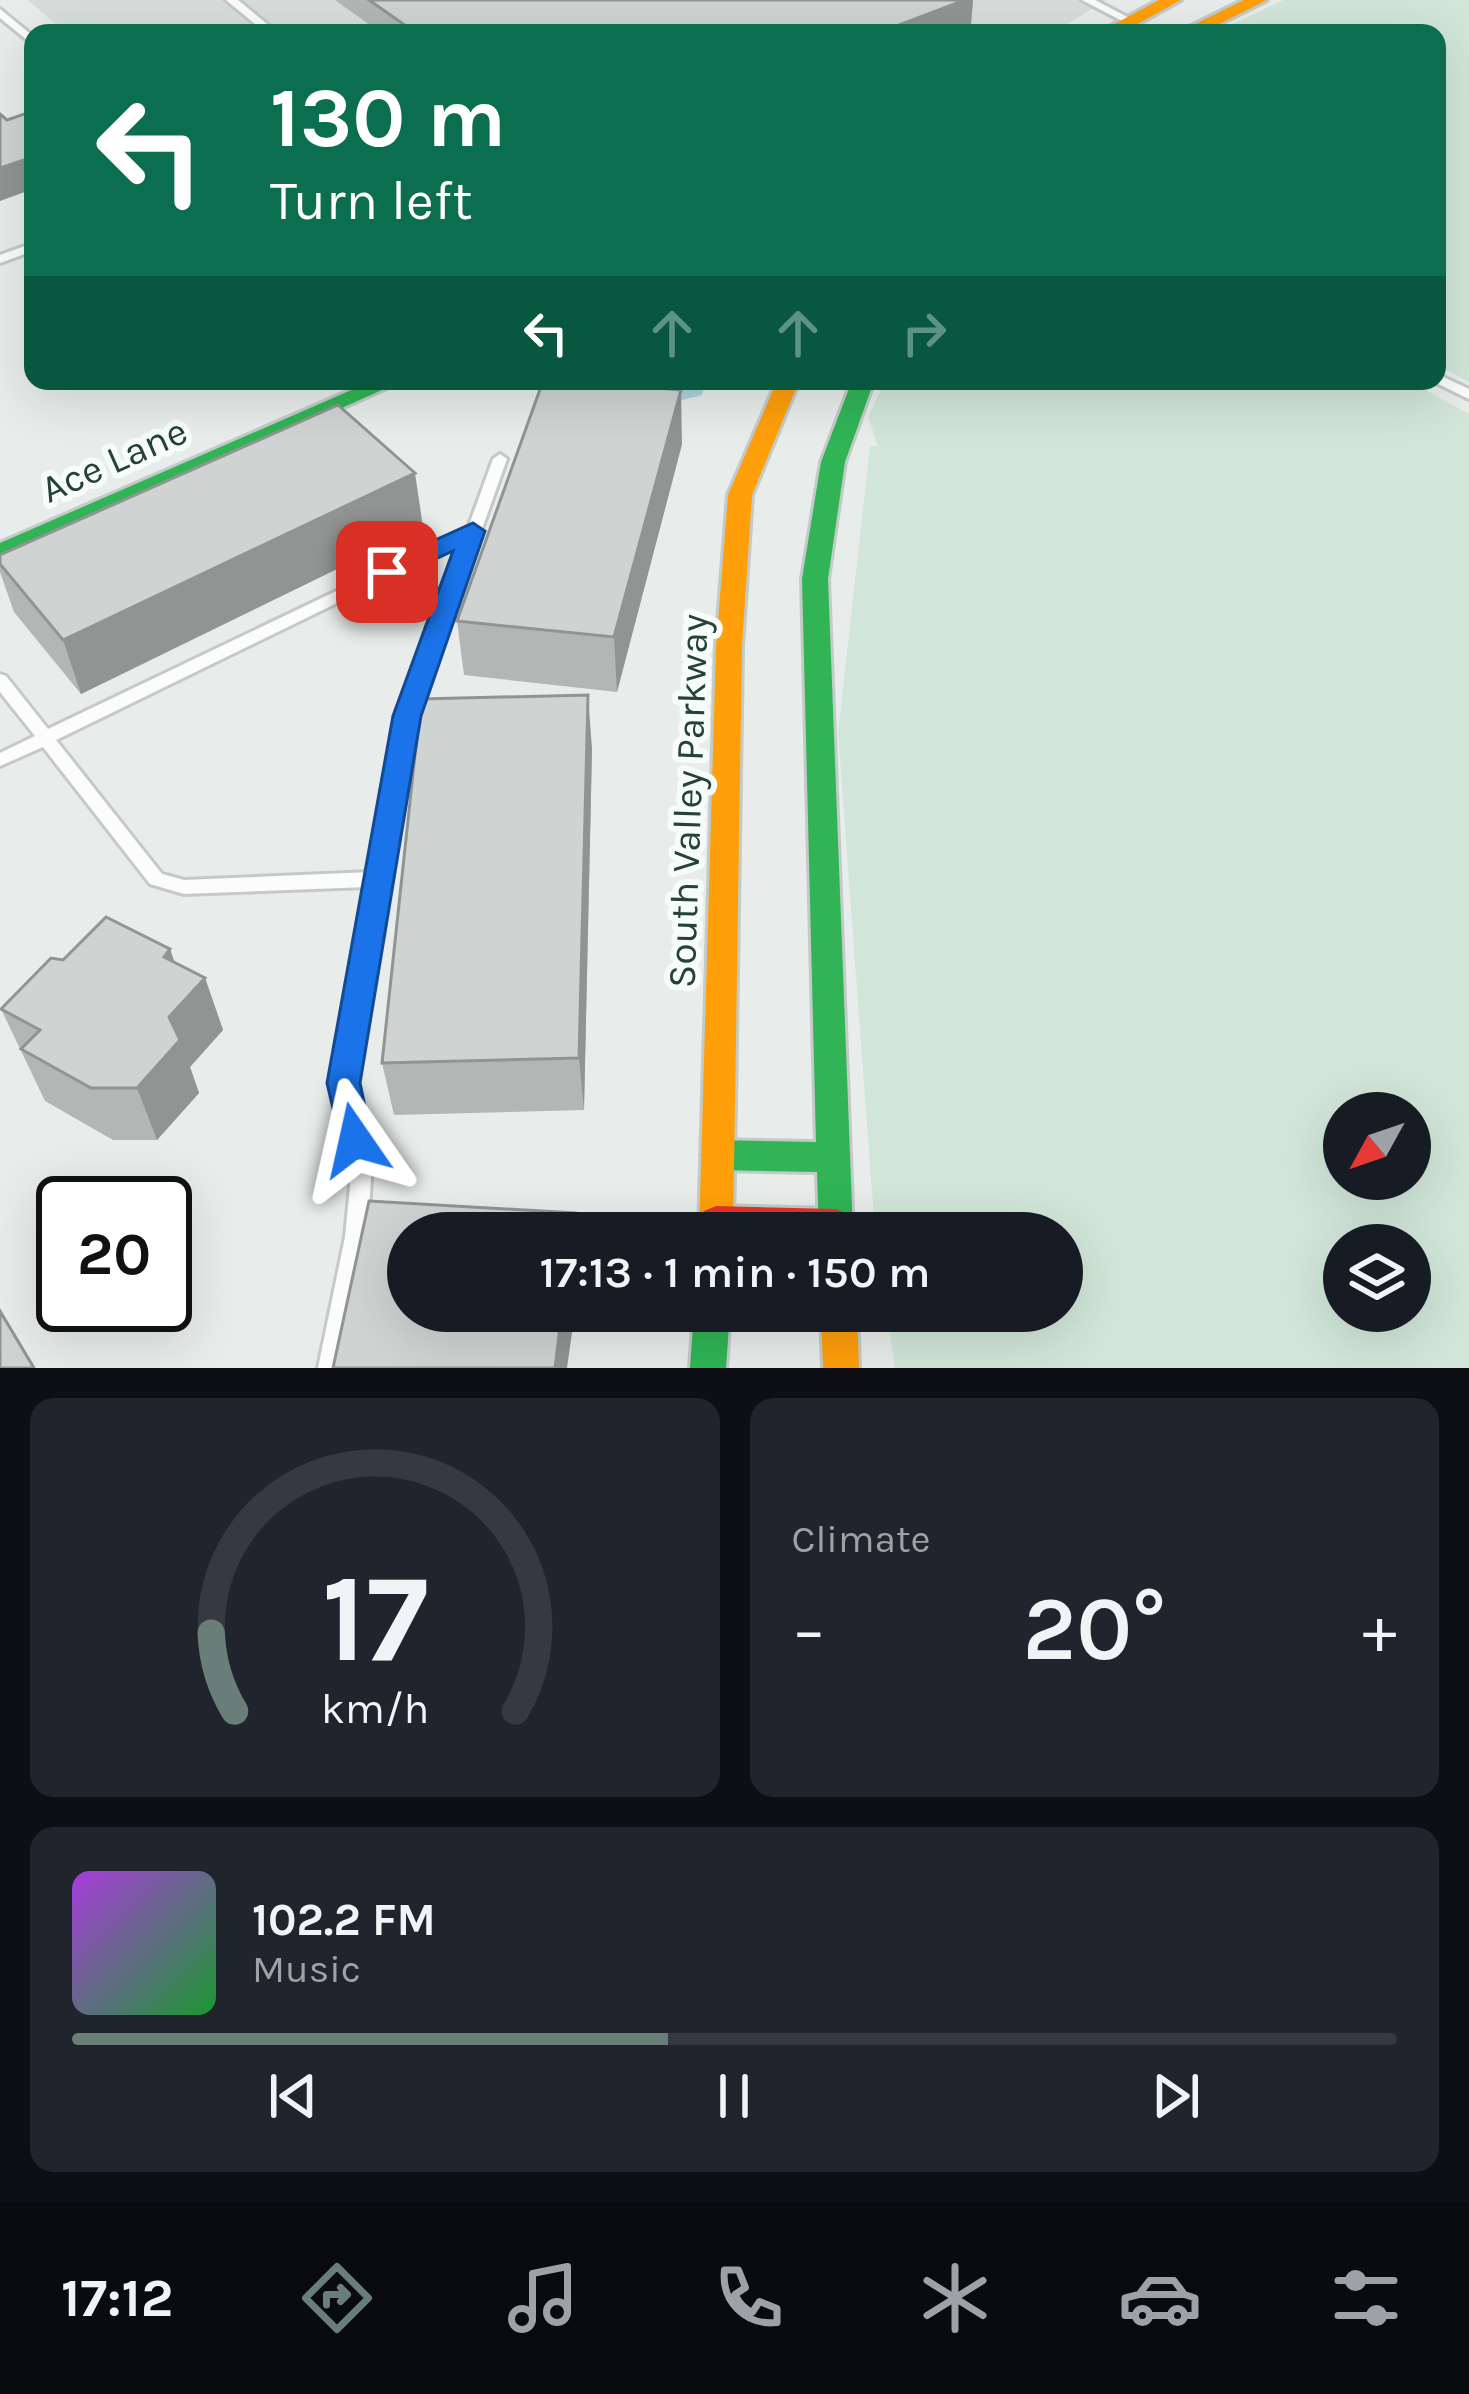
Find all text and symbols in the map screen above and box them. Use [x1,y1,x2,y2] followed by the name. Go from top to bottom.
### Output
[270,69,506,167] text: 130 m
[72,72,228,228] icon: left
[270,169,473,233] text: Turn left
[513,300,579,366] icon: left
[639,300,705,366] icon: ahead
[765,300,831,366] icon: ahead
[891,300,957,366] icon: right
[34,407,194,513] street label: Ace Lane
[336,521,438,623] pin
[354,539,420,605] icon: arrive
[658,613,718,989] street label: South Valley Parkway
[292,1077,418,1203] position arrow
[1323,1092,1431,1200] north arrow
[1323,1092,1431,1332] map controls
[36,1176,192,1332] speed limit sign: 20
[1323,1224,1431,1332] button: layers
[539,1246,931,1298] text: 17:13 · 1 min · 150 m
[792,1516,931,1562] text: Climate
[321,1546,428,1691] text: 17
[1022,1576,1166,1682] text: 20°
[792,1591,826,1669] text: −
[1362,1591,1397,1669] text: +
[320,1683,429,1733] text: km/h
[252,1894,436,1946] text: 102.2 FM
[252,1946,361,1992] text: Music
[260,2063,326,2129] icon: previous
[701,2063,767,2129] icon: pause
[1143,2063,1209,2129] icon: next
[295,2256,379,2340] icon: directions
[501,2256,585,2340] icon: music
[707,2256,791,2340] icon: phone
[913,2256,997,2340] icon: climate
[1118,2256,1202,2340] icon: car
[1324,2256,1408,2340] icon: filters
[61,2266,173,2330] text: 17:12

